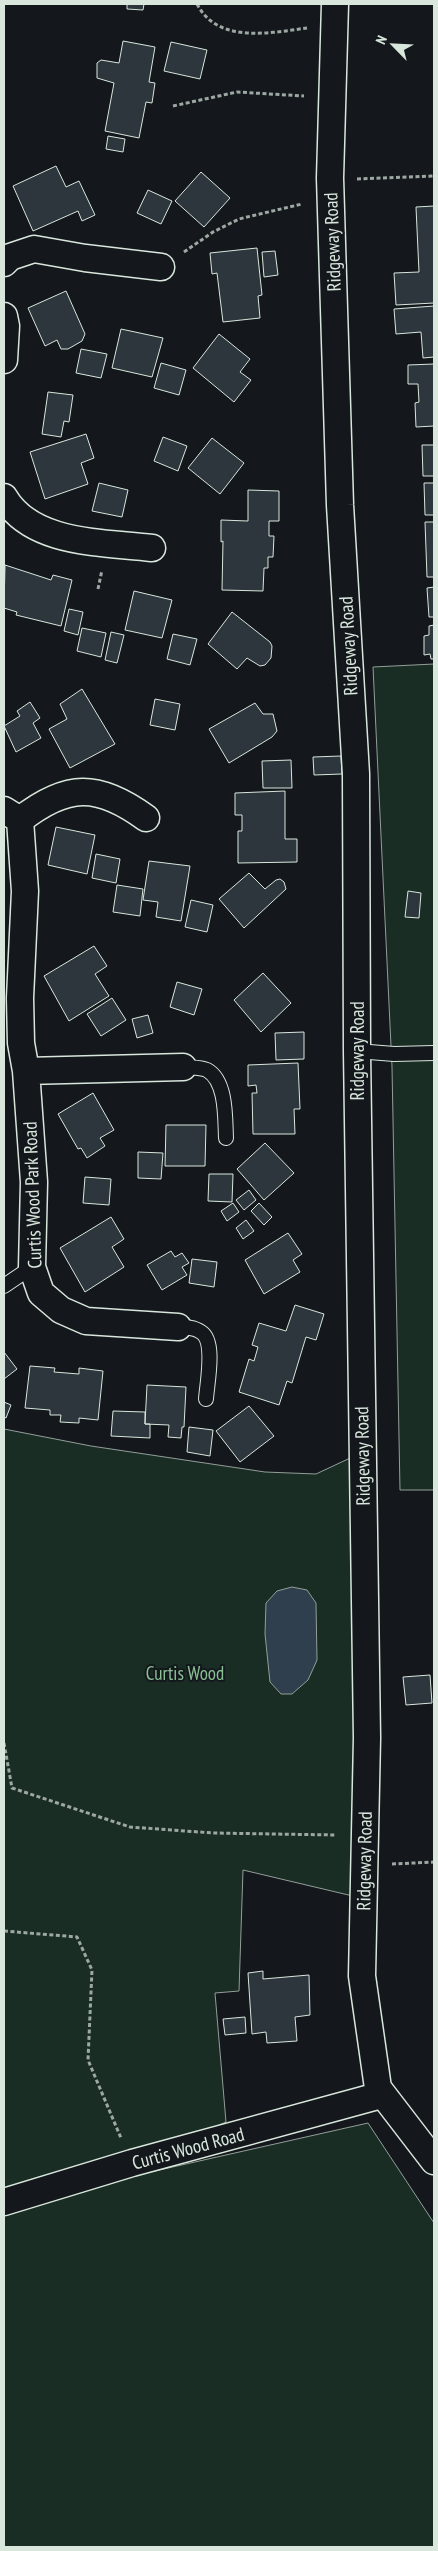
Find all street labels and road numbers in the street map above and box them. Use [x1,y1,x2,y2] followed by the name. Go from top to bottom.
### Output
[318,192,346,292] street label: Ridgeway Road
[333,596,363,696] street label: Ridgeway Road
[345,1001,369,1101] street label: Ridgeway Road
[17,1121,47,1269] street label: Curtis Wood Park Road
[349,1406,375,1506] street label: Ridgeway Road
[351,1811,377,1911] street label: Ridgeway Road
[129,2122,247,2174] street label: Curtis Wood Road

